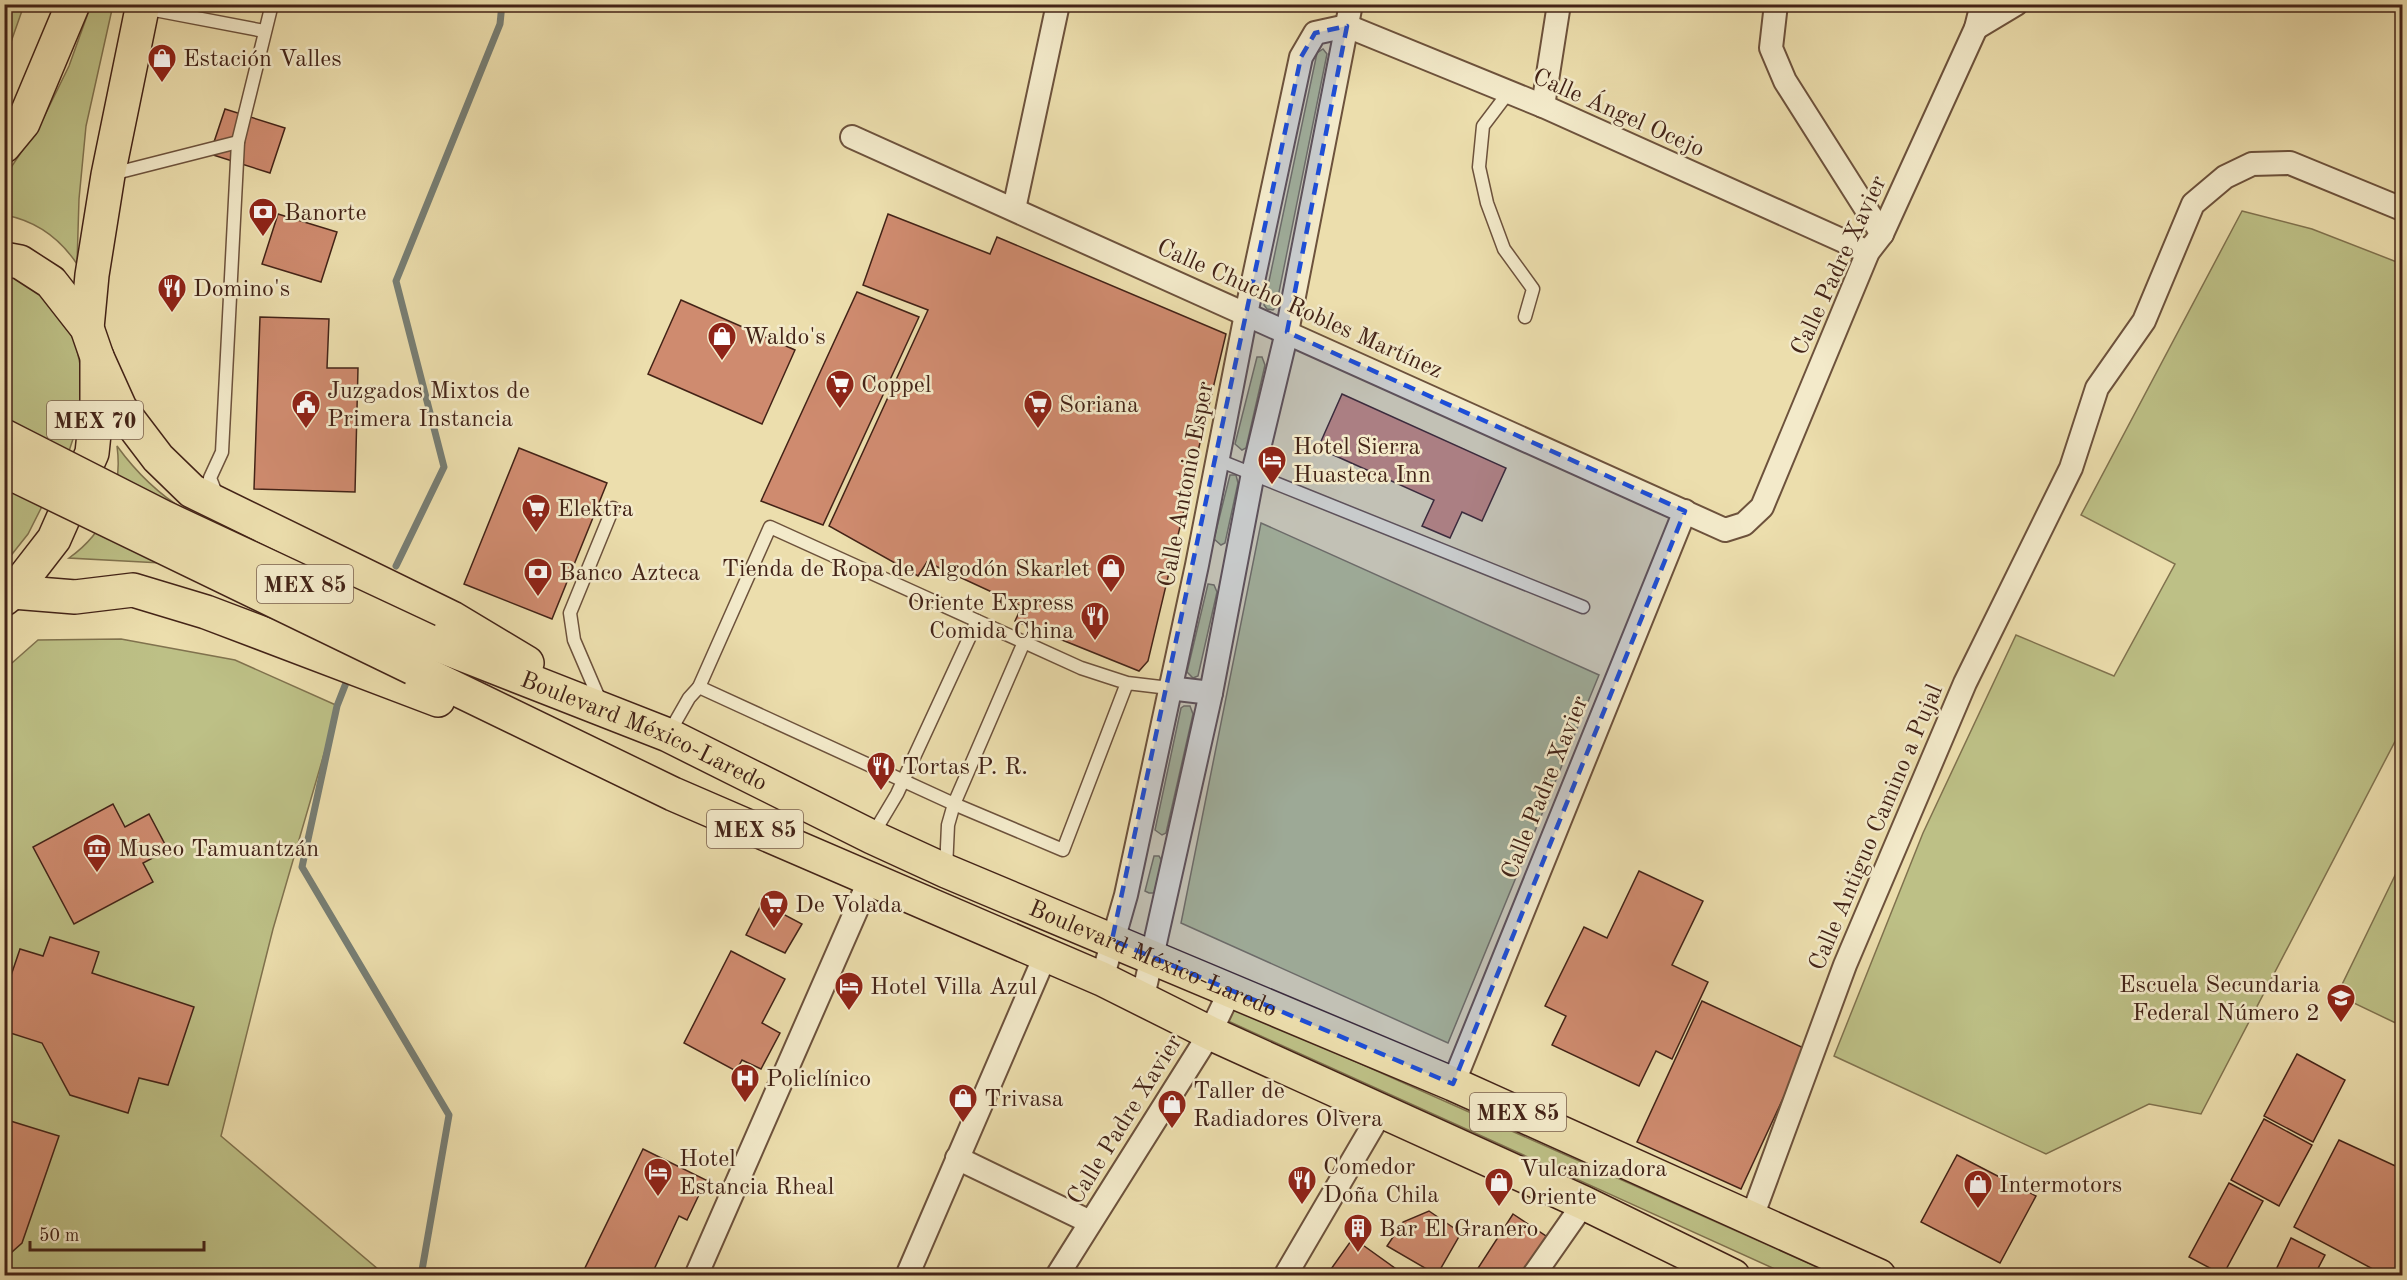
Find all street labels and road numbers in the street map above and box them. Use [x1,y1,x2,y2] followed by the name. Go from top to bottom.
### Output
[1529,62,1709,162] street label: Calle Ángel Ocejo
[1788,172,1892,359] street label: Calle Padre Xavier
[1153,236,1446,384] street label: Calle Chucho Robles Martínez
[1155,380,1219,589] street label: Calle Antonio Esper
[47,401,143,439] road number: MEX 70
[257,565,353,603] road number: MEX 85
[517,668,770,796] street label: Boulevard México-Laredo
[1806,681,1948,974] street label: Calle Antiguo Camino a Pujal
[1498,693,1594,883] street label: Calle Padre Xavier
[707,810,803,848] road number: MEX 85
[1025,897,1280,1023] street label: Boulevard México-Laredo
[1064,1031,1188,1209] street label: Calle Padre Xavier
[1470,1093,1566,1131] road number: MEX 85

